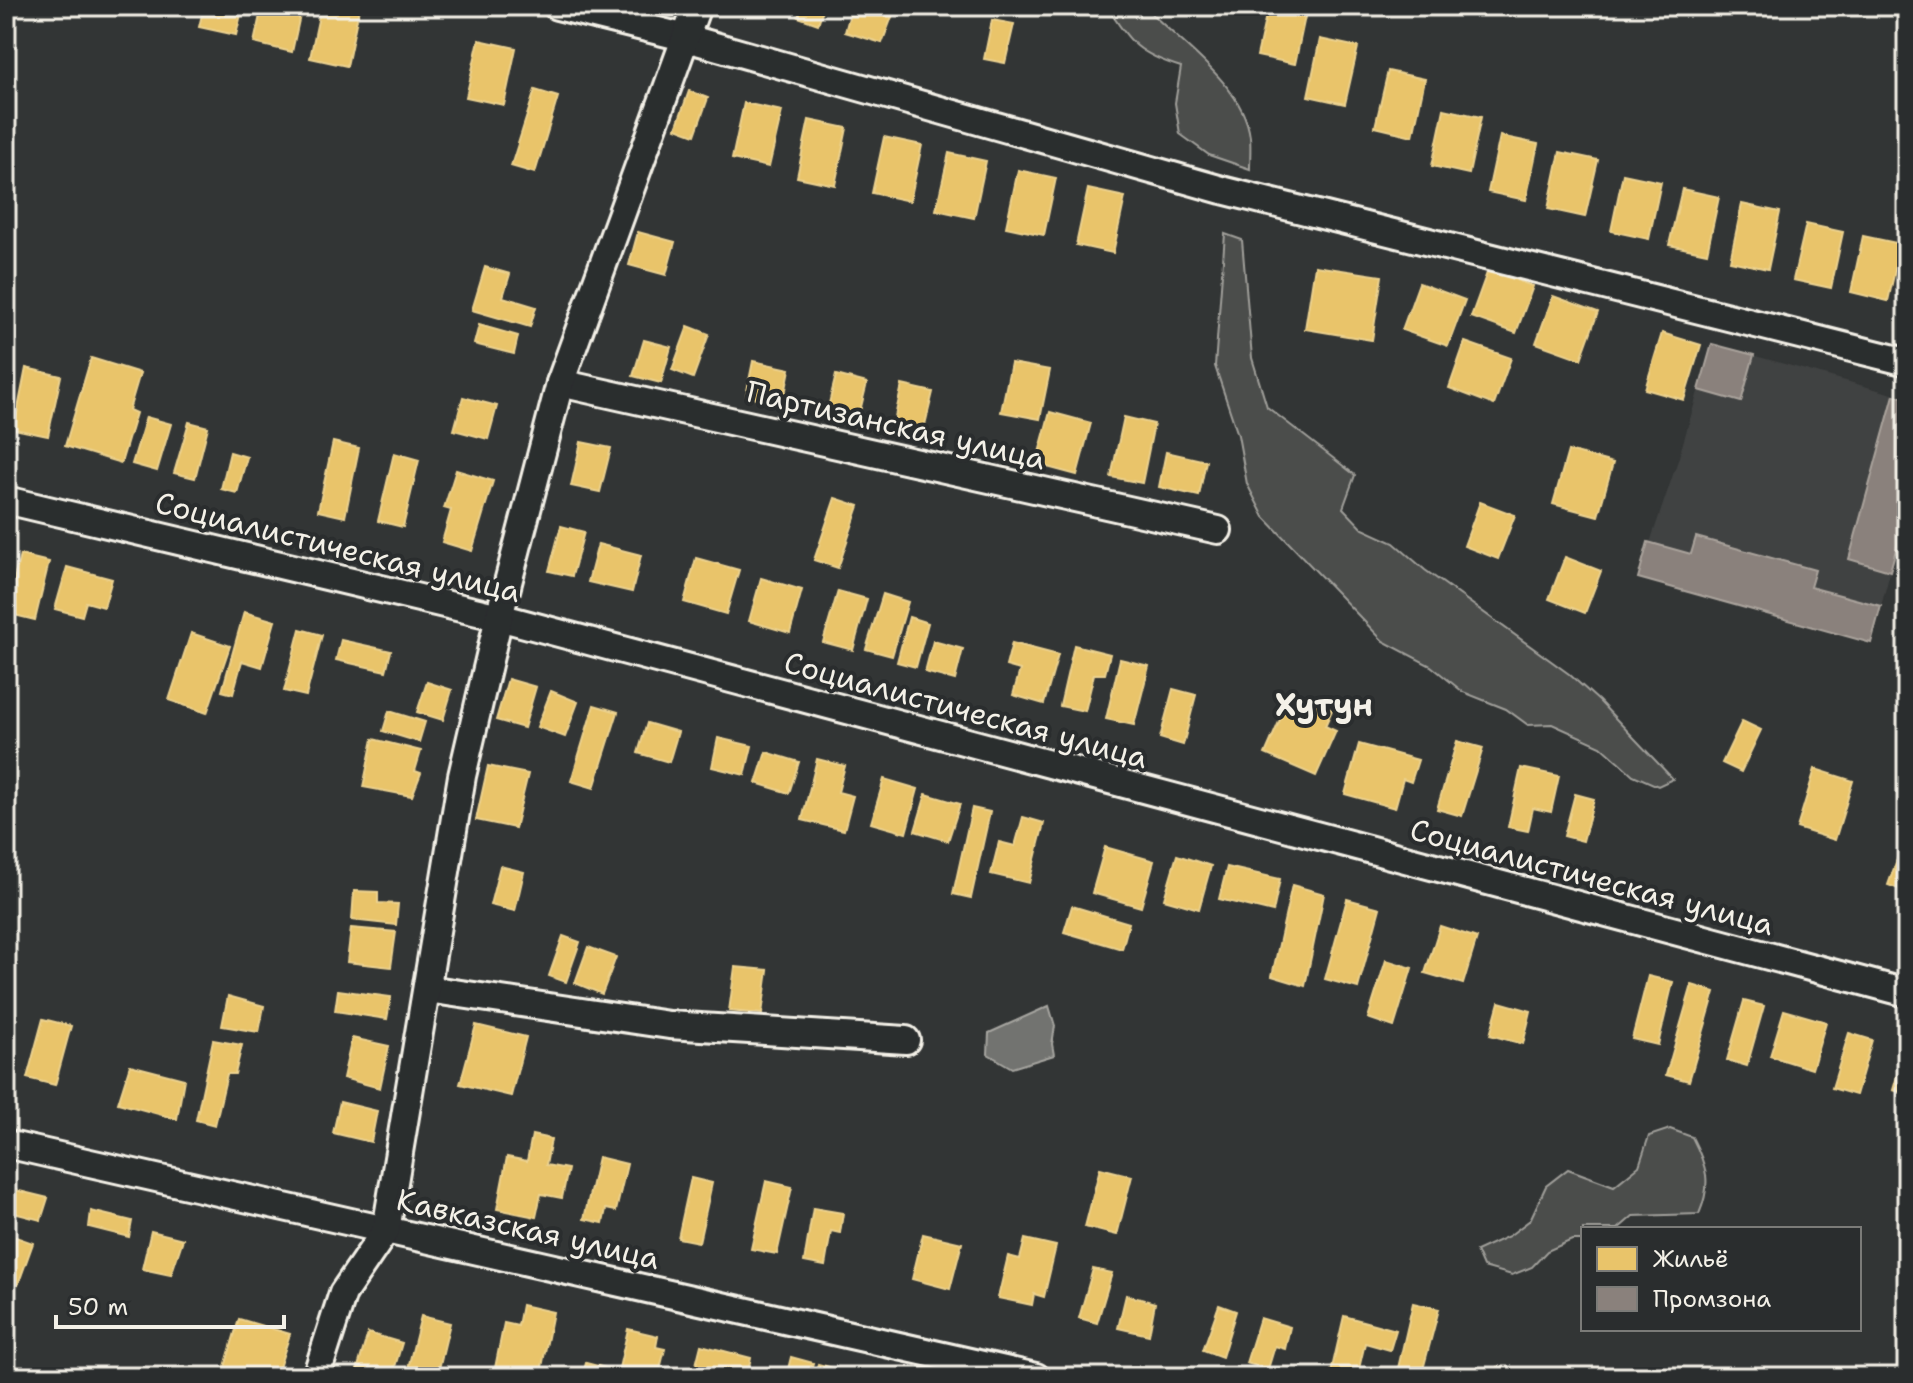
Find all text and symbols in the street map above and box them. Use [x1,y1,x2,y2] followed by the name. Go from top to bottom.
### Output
[743,371,1050,479] street label: Партизанская улица
[151,482,525,612] street label: Социалистическая улица
[780,642,1153,778] street label: Социалистическая улица
[1275,683,1373,726] district label: Хутун
[1406,809,1779,945] street label: Социалистическая улица
[392,1179,664,1279] street label: Кавказская улица
[1581,1227,1861,1331] legend
[1653,1243,1729,1275] text: Жильё
[56,1279,284,1329] scale bar
[1653,1283,1771,1315] text: Промзона
[68,1291,128,1323] text: 50 m

